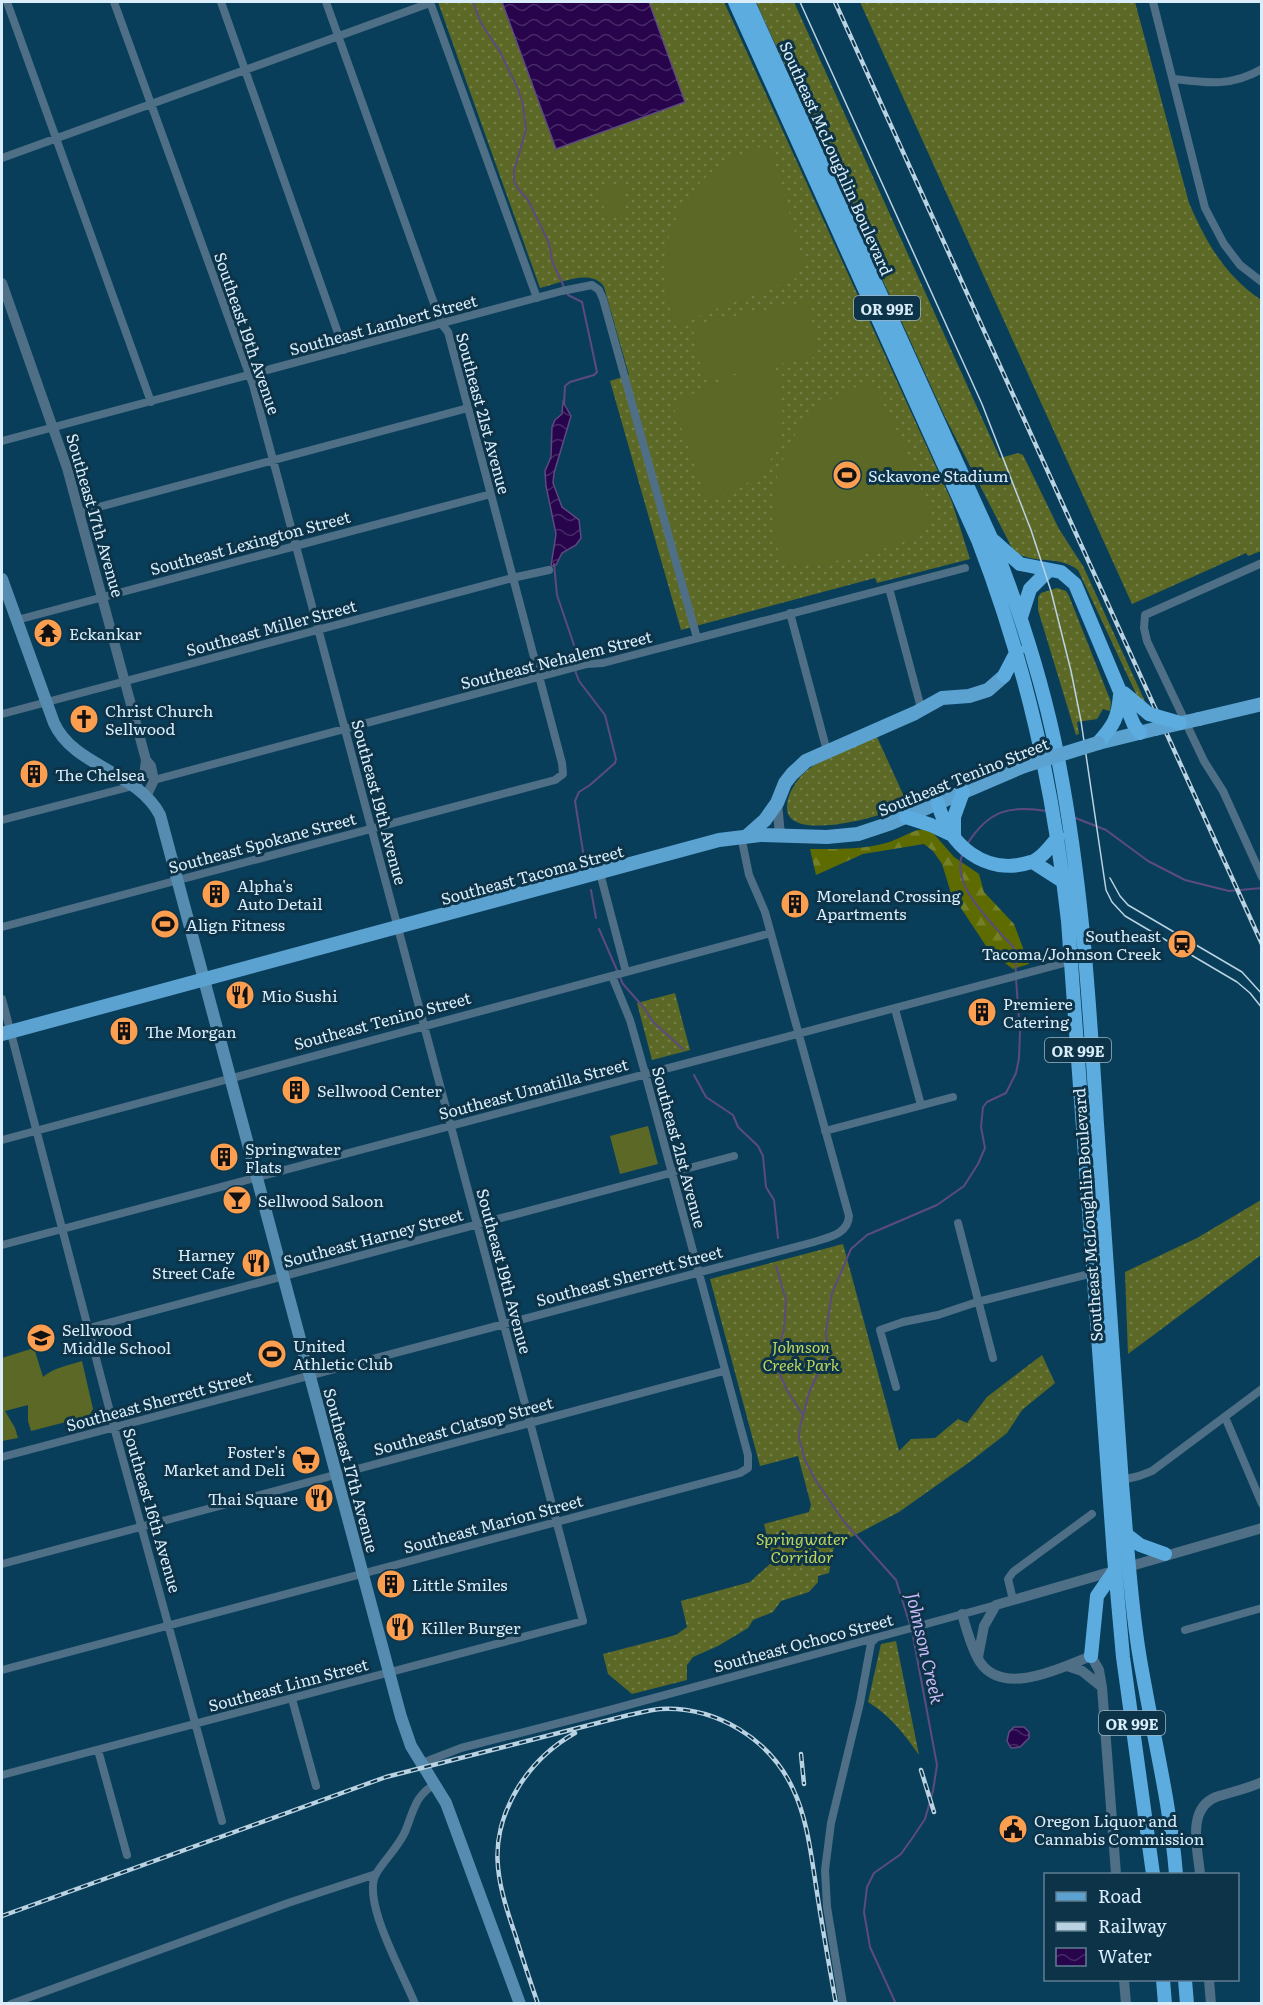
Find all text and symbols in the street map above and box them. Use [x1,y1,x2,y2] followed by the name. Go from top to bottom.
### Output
[774,37,900,279] street label: Southeast McLoughlin Boulevard
[209,249,287,417] street label: Southeast 19th Avenue
[286,287,480,361] street label: Southeast Lambert Street
[854,296,920,320] road number: OR 99E
[451,329,517,497] street label: Southeast 21st Avenue
[61,430,131,600] street label: Southeast 17th Avenue
[831,459,863,491] sports icon: Sckavone Stadium
[868,463,1009,487] place label: Sckavone Stadium
[147,504,353,580] street label: Southeast Lexington Street
[183,593,359,661] street label: Southeast Miller Street
[32,617,64,649] temple icon: Eckankar
[69,621,142,645] place label: Eckankar
[458,623,655,694] street label: Southeast Nehalem Street
[105,698,214,740] place label: Christ Church Sellwood
[68,703,100,735] church icon: Christ Church Sellwood
[346,717,414,887] street label: Southeast 19th Avenue
[874,730,1053,821] street label: Southeast Tenino Street
[18,758,50,790] building icon: The Chelsea
[55,762,146,786] place label: The Chelsea
[165,805,359,879] street label: Southeast Spokane Street
[438,838,627,910] street label: Southeast Tacoma Street
[237,873,323,915] place label: Alpha's Auto Detail
[200,878,232,910] building icon: Alpha's Auto Detail
[816,883,961,925] place label: Moreland Crossing Apartments
[779,888,811,920] building icon: Moreland Crossing Apartments
[149,908,181,940] sports icon: Align Fitness
[186,912,285,936] place label: Align Fitness
[981,923,1162,965] place label: Southeast Tacoma/Johnson Creek
[1166,928,1198,960] station icon: Southeast Tacoma/Johnson Creek
[224,979,256,1011] restaurant icon: Mio Sushi
[261,983,338,1007] place label: Mio Sushi
[291,985,474,1055] street label: Southeast Tenino Street
[1003,991,1073,1033] place label: Premiere Catering
[966,996,998,1028] building icon: Premiere Catering
[108,1015,140,1047] building icon: The Morgan
[145,1019,237,1043] place label: The Morgan
[1045,1038,1111,1062] road number: OR 99E
[436,1051,631,1125] street label: Southeast Umatilla Street
[647,1063,713,1231] street label: Southeast 21st Avenue
[280,1074,312,1106] building icon: Sellwood Center
[317,1078,442,1102] place label: Sellwood Center
[1066,1087,1108,1343] street label: Southeast McLoughlin Boulevard
[245,1136,341,1178] place label: Springwater Flats
[208,1141,240,1173] building icon: Springwater Flats
[221,1184,253,1216] bar icon: Sellwood Saloon
[471,1186,539,1356] street label: Southeast 19th Avenue
[258,1188,384,1212] place label: Sellwood Saloon
[280,1201,466,1273] street label: Southeast Harney Street
[533,1238,725,1311] street label: Southeast Sherrett Street
[152,1242,236,1284] place label: Harney Street Cafe
[240,1247,272,1279] restaurant icon: Harney Street Cafe
[62,1317,171,1359] place label: Sellwood Middle School
[25,1322,57,1354] school or university icon: Sellwood Middle School
[293,1333,393,1375] place label: United Athletic Club
[762,1334,840,1376] park label: Johnson Creek Park
[256,1338,288,1370] sports icon: United Athletic Club
[63,1363,255,1436] street label: Southeast Sherrett Street
[318,1385,386,1555] street label: Southeast 17th Avenue
[371,1389,556,1461] street label: Southeast Clatsop Street
[118,1425,188,1595] street label: Southeast 16th Avenue
[163,1439,285,1481] place label: Foster's Market and Deli
[290,1444,322,1476] supermarket icon: Foster's Market and Deli
[303,1482,335,1514] restaurant icon: Thai Square
[208,1486,298,1510] place label: Thai Square
[401,1487,586,1559] street label: Southeast Marion Street
[756,1526,848,1568] park label: Springwater Corridor
[375,1568,407,1600] building icon: Little Smiles
[412,1572,508,1596] place label: Little Smiles
[900,1590,952,1706] water label: Johnson Creek
[710,1606,896,1678] street label: Southeast Ochoco Street
[384,1611,416,1643] restaurant icon: Killer Burger
[421,1615,521,1639] place label: Killer Burger
[205,1651,371,1717] street label: Southeast Linn Street
[1099,1711,1165,1735] road number: OR 99E
[1034,1808,1205,1850] place label: Oregon Liquor and Cannabis Commission
[997,1813,1029,1845] public building icon: Oregon Liquor and Cannabis Commission
[1044,1873,1239,1981] legend
[1098,1882,1142,1909] text: Road
[1098,1912,1167,1939] text: Railway
[1098,1942,1152,1969] text: Water

